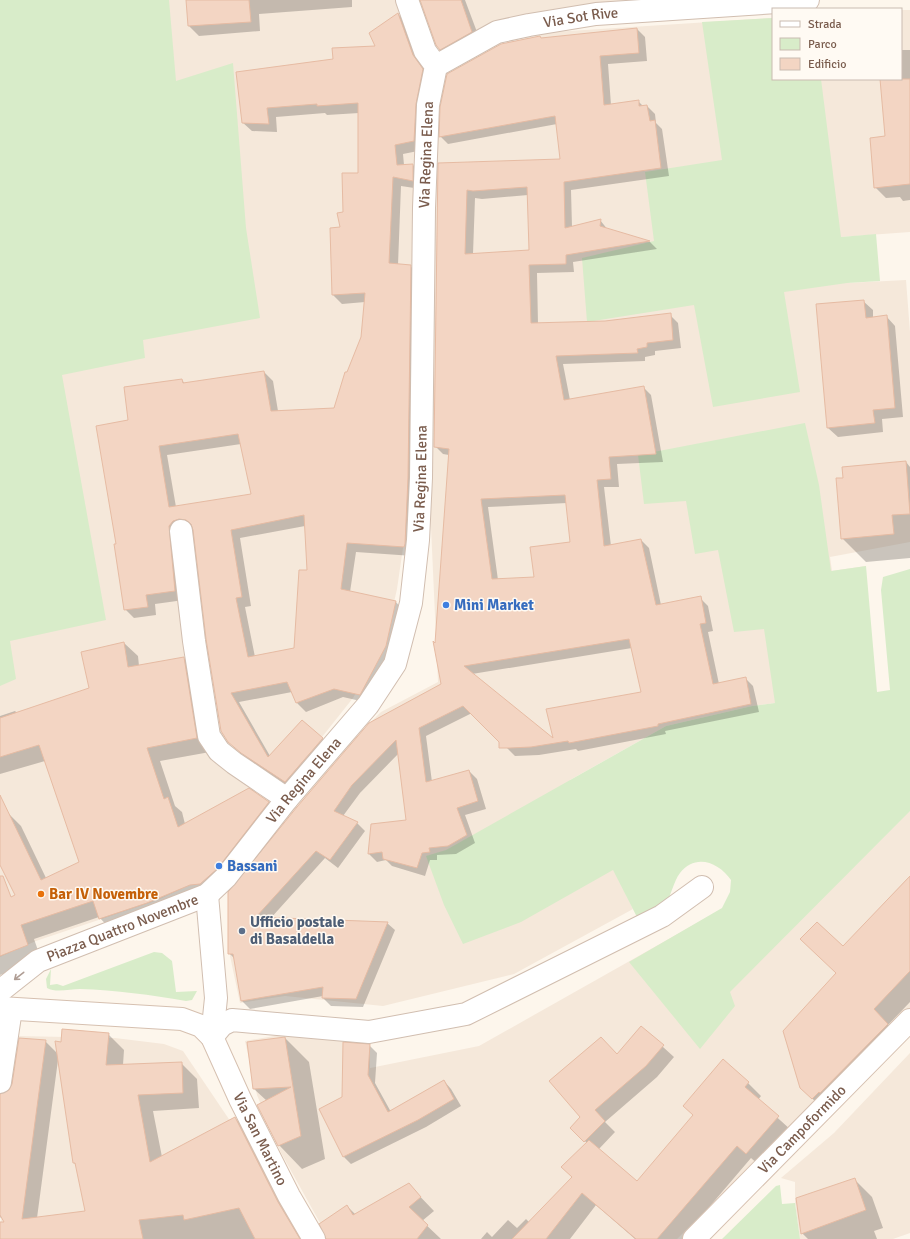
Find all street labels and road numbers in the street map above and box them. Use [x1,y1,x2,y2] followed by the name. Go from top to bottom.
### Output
[542,4,619,31] street label: Via Sot Rive
[415,101,437,209] street label: Via Regina Elena
[409,425,431,533] street label: Via Regina Elena
[262,734,345,827] street label: Via Regina Elena
[44,890,201,966] street label: Piazza Quattro Novembre
[754,1081,850,1178] street label: Via Campoformido
[229,1090,291,1189] street label: Via San Martino

